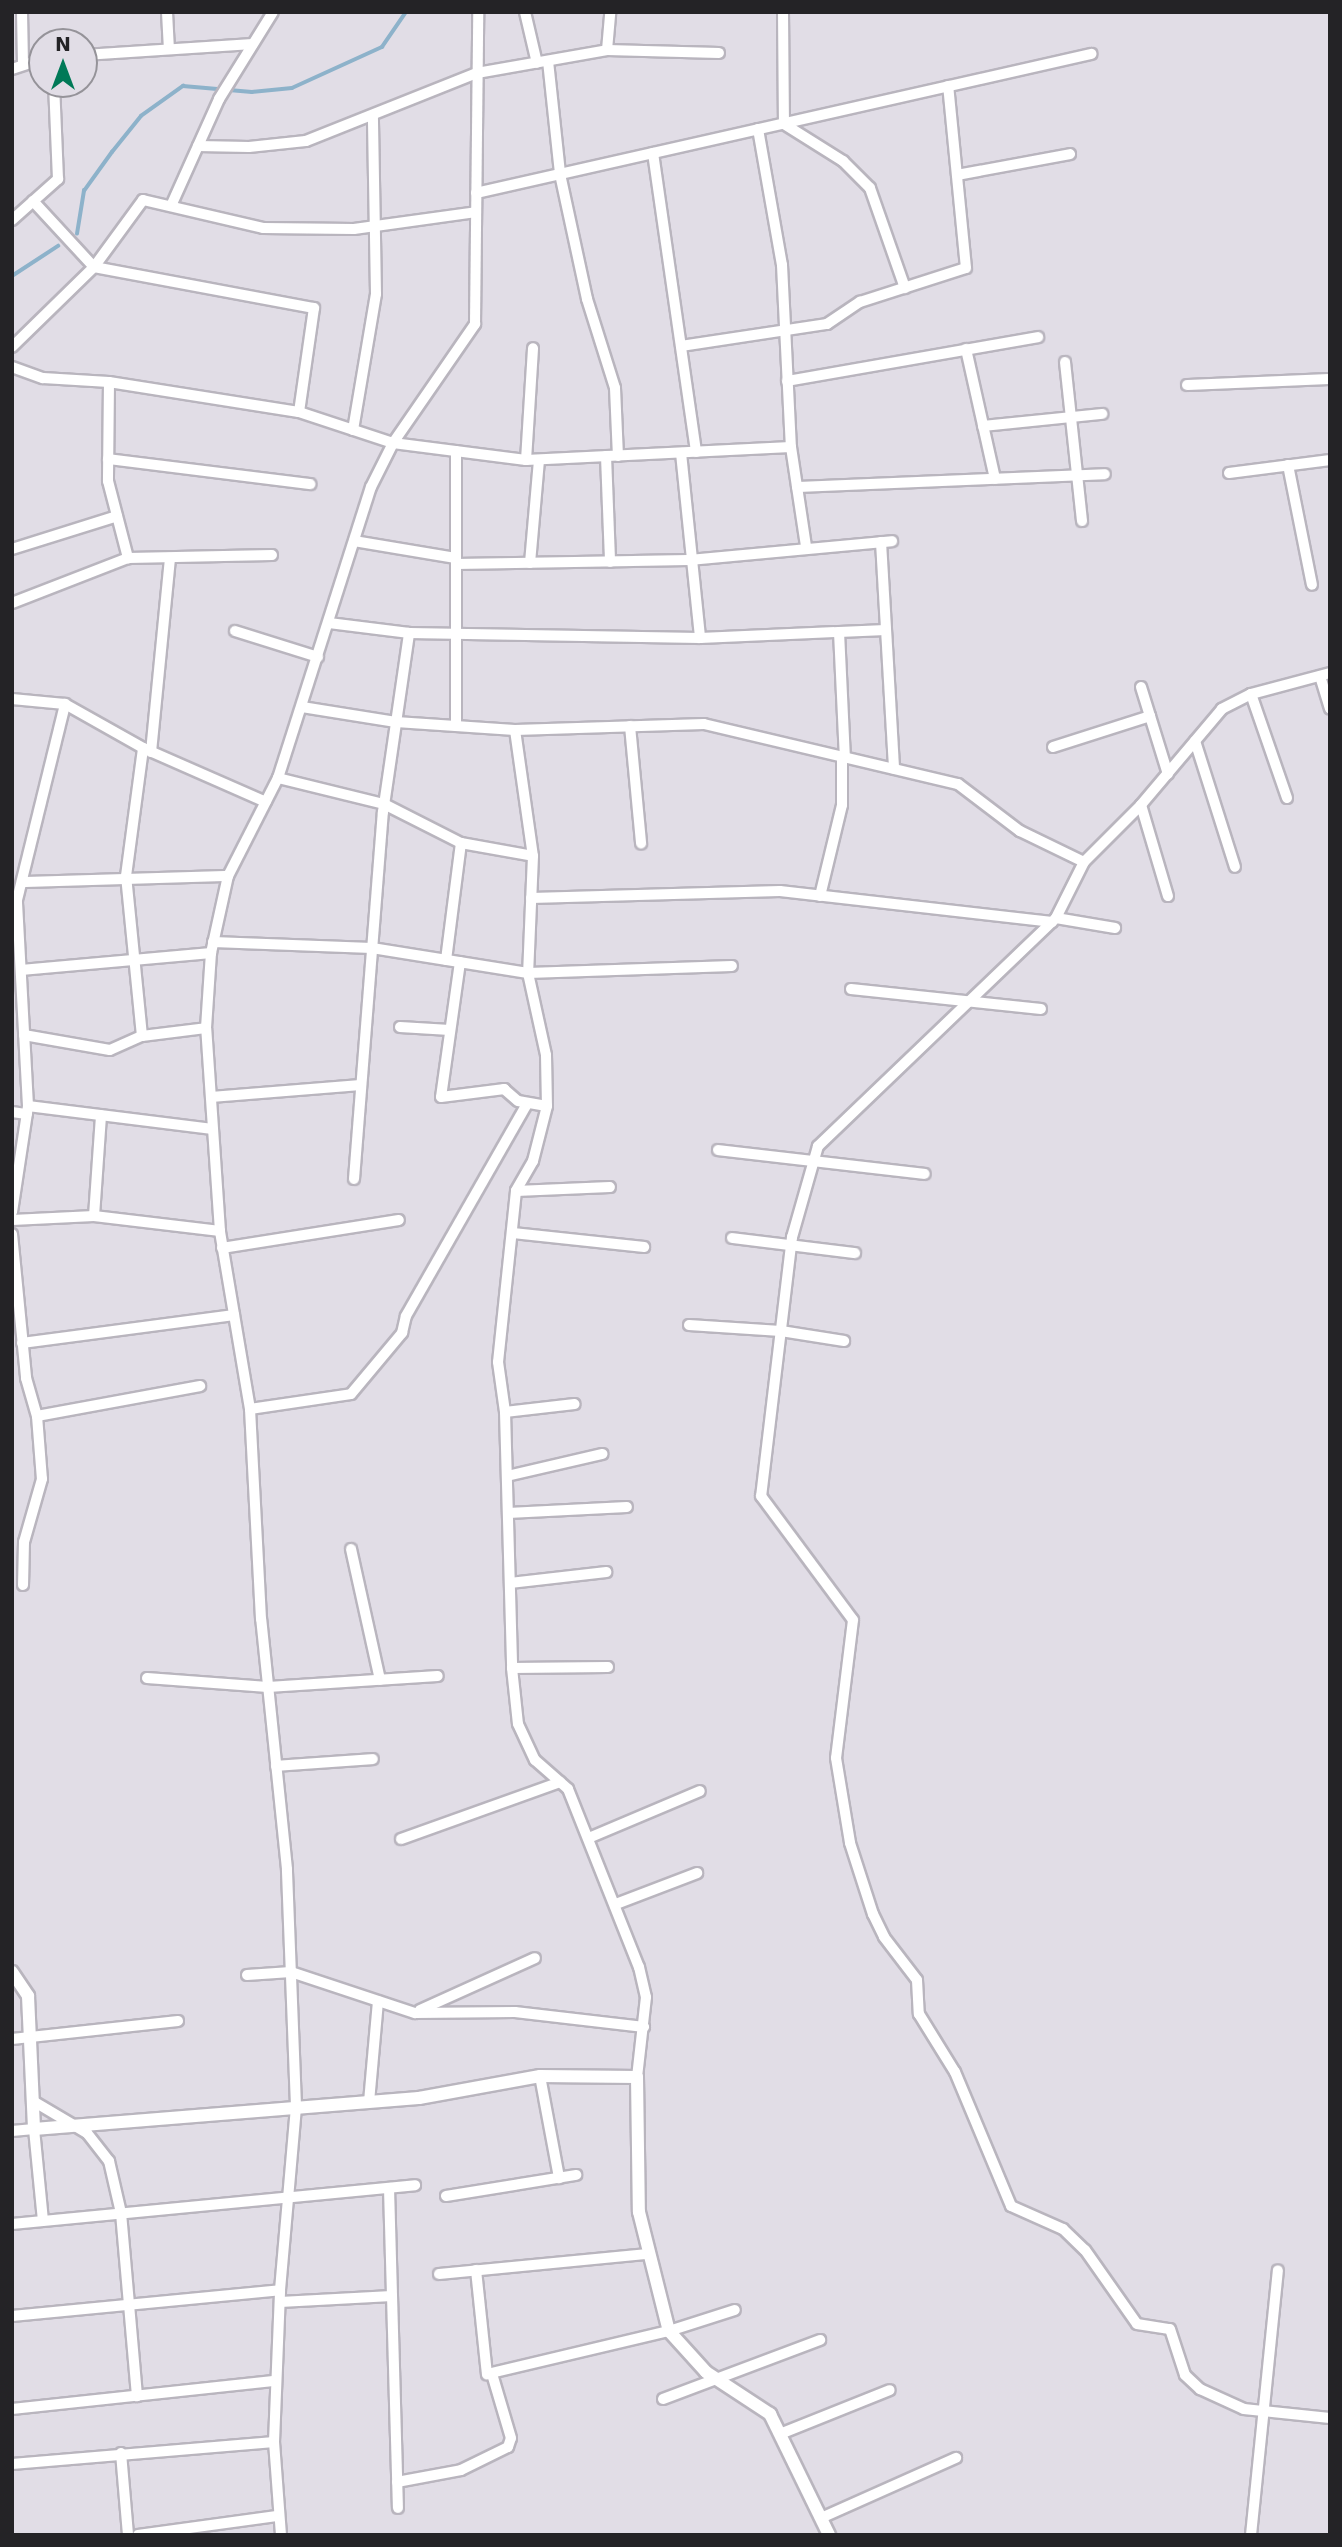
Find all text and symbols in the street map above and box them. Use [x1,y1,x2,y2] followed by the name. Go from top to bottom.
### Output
[28,28,98,98] north arrow
[55,33,71,55] text: N

